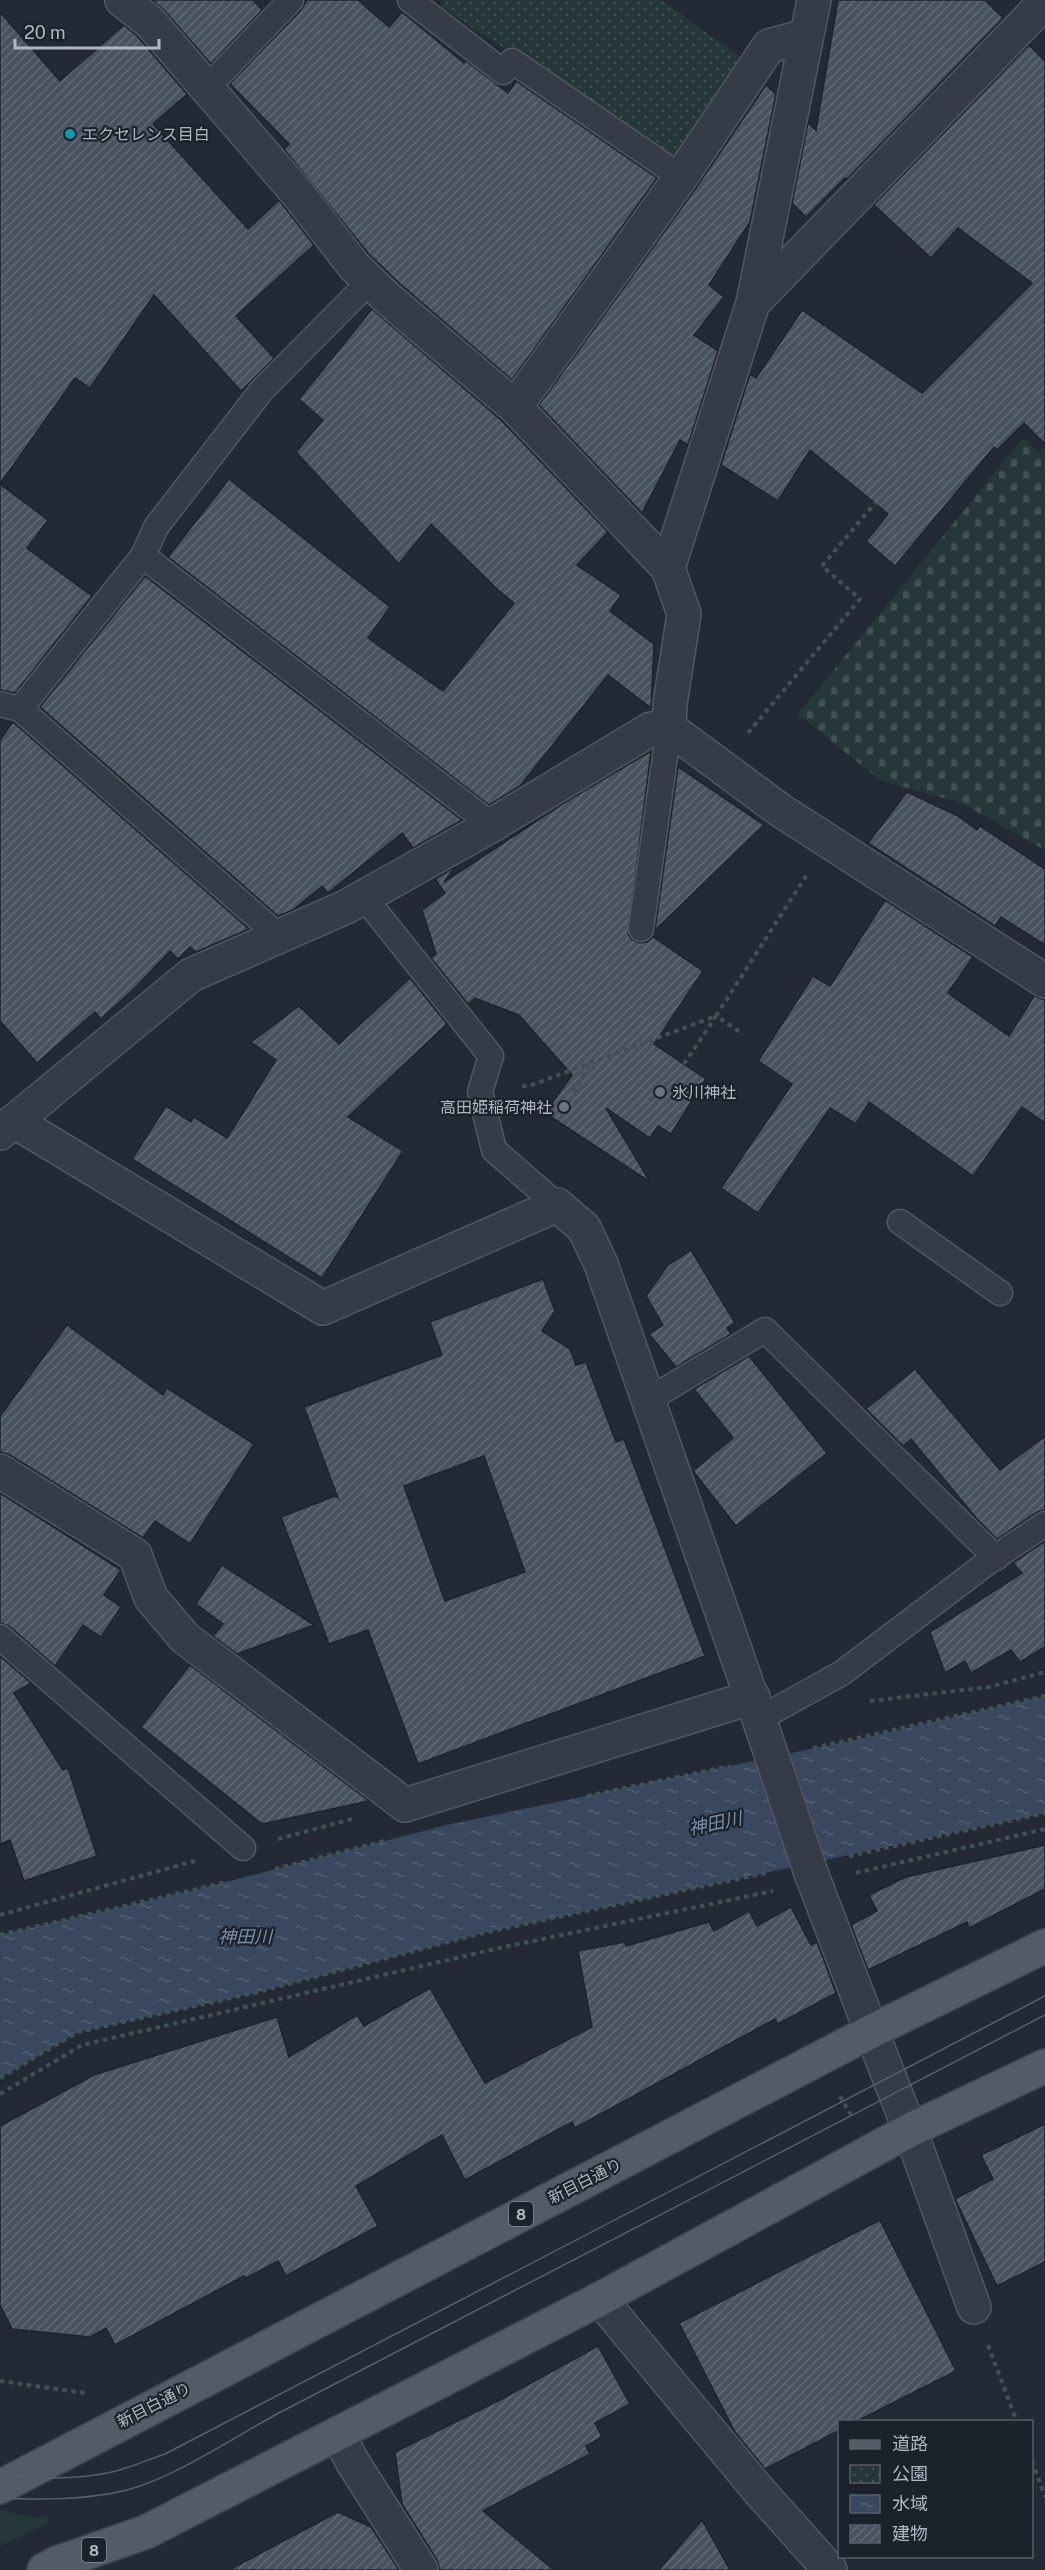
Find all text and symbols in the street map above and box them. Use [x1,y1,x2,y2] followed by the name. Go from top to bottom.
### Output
[15,12,159,50] scale bar
[24,22,66,43] text: 20 m
[82,125,210,144] place label: エクセレンス目白
[63,127,77,141] marker: エクセレンス目白
[672,1083,736,1102] place label: 氷川神社
[653,1085,667,1099] marker: 氷川神社
[440,1098,552,1117] place label: 高田姫稲荷神社
[557,1100,571,1114] marker: 高田姫稲荷神社
[686,1807,746,1839] water label: 神田川
[218,1926,274,1947] water label: 神田川
[545,2154,625,2208] street label: 新目白通り
[509,2202,533,2226] road number: 8
[114,2378,194,2432] street label: 新目白通り
[838,2420,1033,2558] legend
[892,2433,928,2454] text: 道路
[892,2463,928,2484] text: 公園
[892,2493,928,2514] text: 水域
[892,2523,928,2544] text: 建物
[82,2538,106,2562] road number: 8

